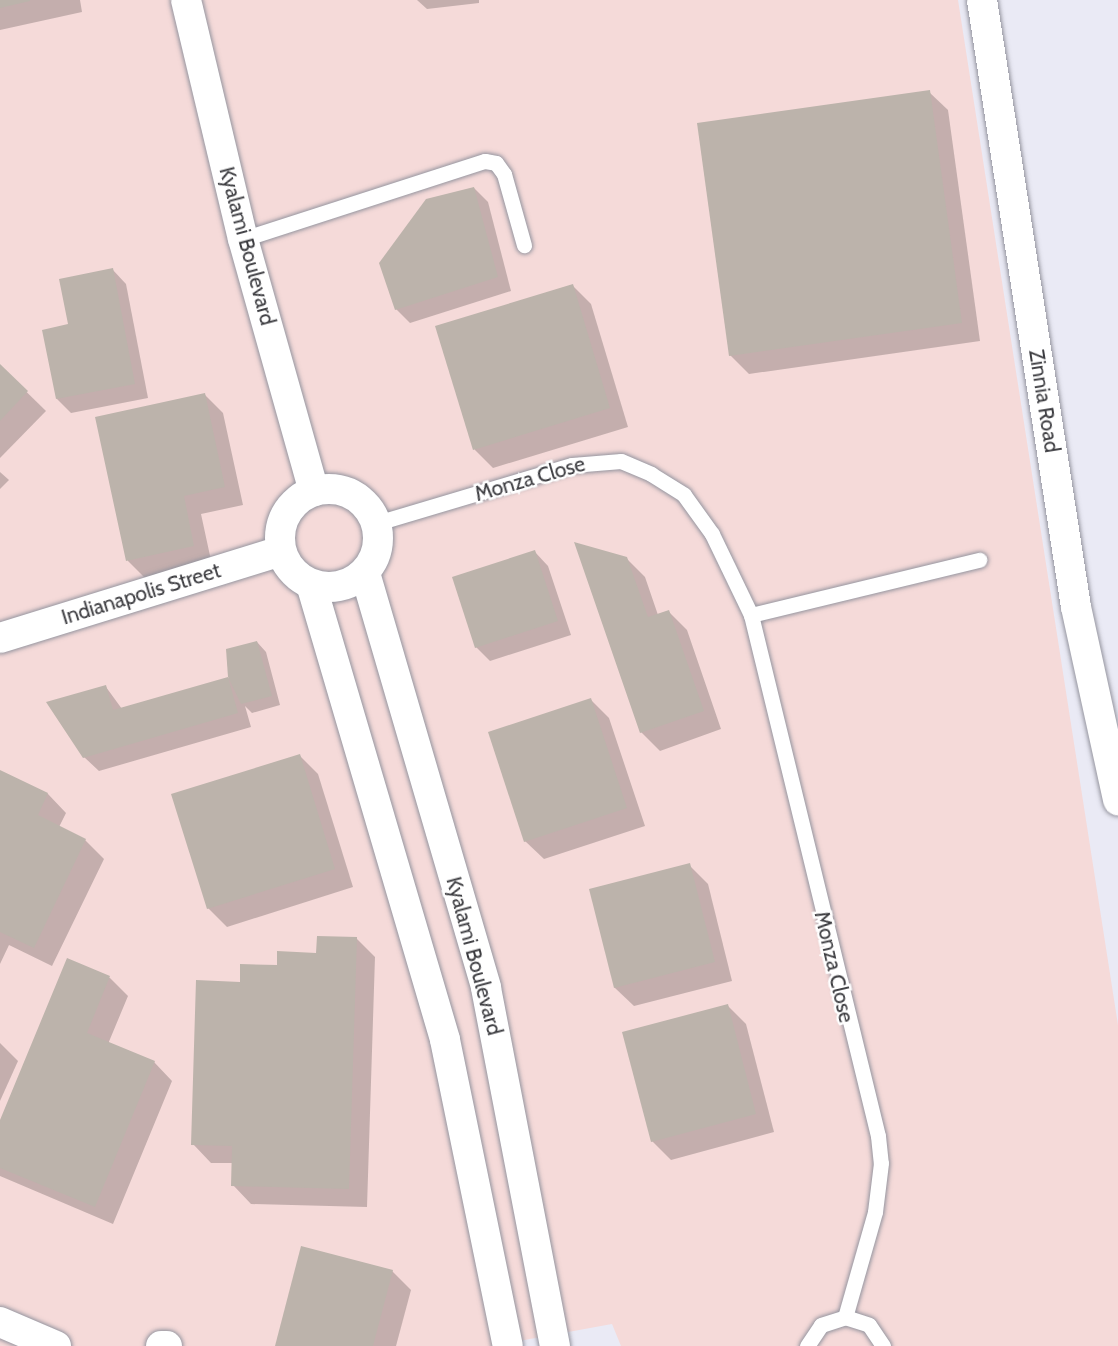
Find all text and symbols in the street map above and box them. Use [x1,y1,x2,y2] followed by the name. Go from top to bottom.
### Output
[214,164,280,328] street label: Kyalami Boulevard
[1023,348,1065,454] street label: Zinnia Road
[472,451,588,507] street label: Monza Close
[58,558,224,630] street label: Indianapolis Street
[441,874,507,1038] street label: Kyalami Boulevard
[809,909,859,1025] street label: Monza Close

